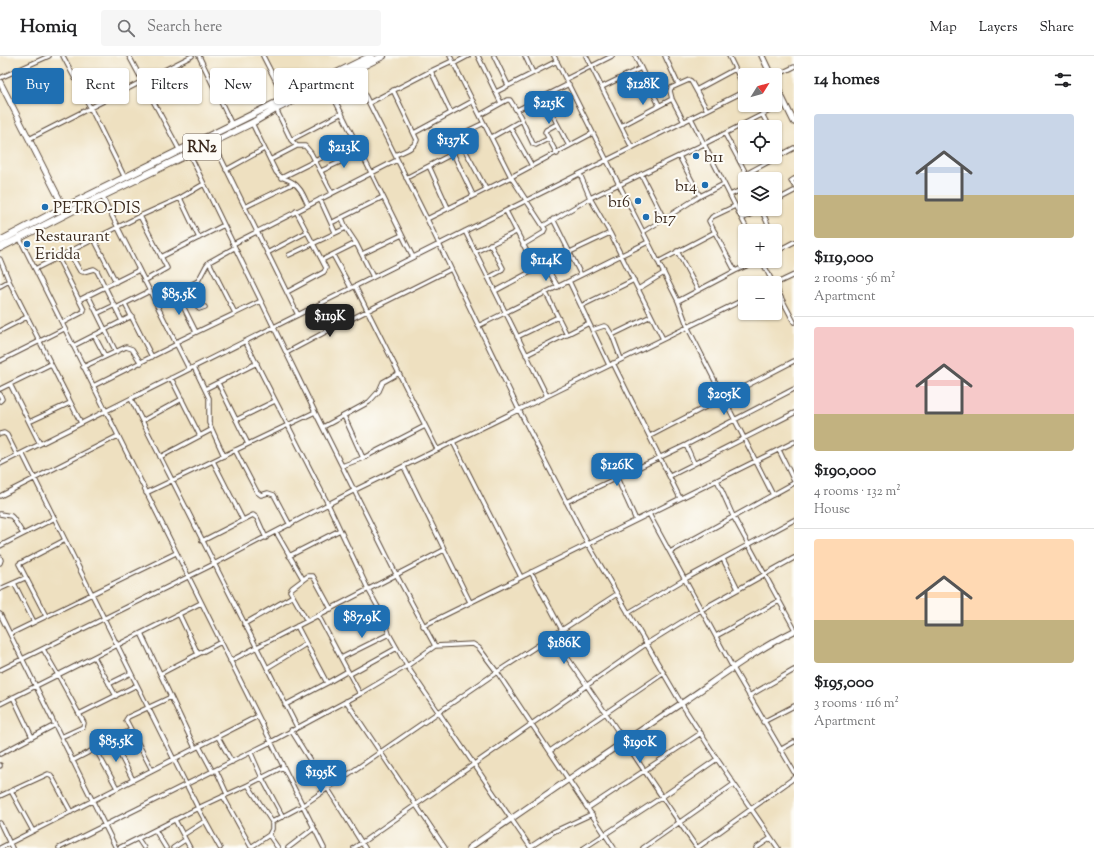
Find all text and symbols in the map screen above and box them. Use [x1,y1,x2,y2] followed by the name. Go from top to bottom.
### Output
[101,10,381,46] search box
[20,14,77,41] text: Homiq
[115,17,137,39] icon: search
[147,17,222,38] text: Search here
[930,18,957,38] text: Map
[979,18,1017,38] text: Layers
[1039,18,1074,38] text: Share
[12,68,64,104] chip: Buy
[72,68,129,104] chip: Rent
[137,68,202,104] chip: Filters
[210,68,266,104] chip: New
[274,68,368,104] chip: Apartment
[738,68,782,112] north arrow
[738,68,782,320] map controls
[814,68,880,92] text: 14 homes
[1052,69,1074,91] icon: filters
[615,72,671,106] pin: $128K
[626,76,660,94] text: $128K
[521,91,577,125] pin: $215K
[533,95,565,113] text: $215K
[738,120,782,164] button: locate
[425,128,481,162] pin: $137K
[437,132,469,150] text: $137K
[183,134,221,160] road number: RN2
[316,135,372,169] pin: $213K
[328,139,360,157] text: $213K
[908,140,980,212] icon: home
[704,147,724,170] place label: b11
[691,151,701,161] marker: b11
[738,172,782,216] button: layers
[675,176,697,199] place label: b14
[700,180,710,190] marker: b14
[608,192,630,215] place label: b16
[633,196,643,206] marker: b16
[53,198,141,221] place label: PETRO-DIS
[40,202,50,212] marker: PETRO-DIS
[654,208,676,231] place label: b17
[641,212,651,222] marker: b17
[738,224,782,268] button: +
[35,226,110,267] place label: Restaurant Eridda
[22,239,32,249] marker: Restaurant Eridda
[814,246,873,270] text: $119,000
[518,248,574,282] pin: $114K
[530,252,562,270] text: $114K
[814,270,895,288] text: 2 rooms · 56 m²
[738,276,782,320] button: −
[146,282,212,316] pin: $85.5K
[161,286,197,304] text: $85.5K
[814,288,875,306] text: Apartment
[302,304,358,338] pin: $119K
[314,308,346,326] text: $119K
[908,353,980,425] icon: home
[696,382,752,416] pin: $205K
[707,386,741,404] text: $205K
[589,453,645,487] pin: $126K
[600,457,634,475] text: $126K
[814,459,876,483] text: $190,000
[814,483,901,501] text: 4 rooms · 132 m²
[814,501,850,519] text: House
[908,565,980,637] icon: home
[329,605,395,639] pin: $87.9K
[343,609,381,627] text: $87.9K
[536,631,592,665] pin: $186K
[547,635,581,653] text: $186K
[814,671,874,695] text: $195,000
[814,695,899,713] text: 3 rooms · 116 m²
[814,713,875,731] text: Apartment
[83,729,149,763] pin: $85.5K
[612,730,668,764] pin: $190K
[98,733,134,751] text: $85.5K
[623,734,657,752] text: $190K
[293,760,349,794] pin: $195K
[305,764,337,782] text: $195K

